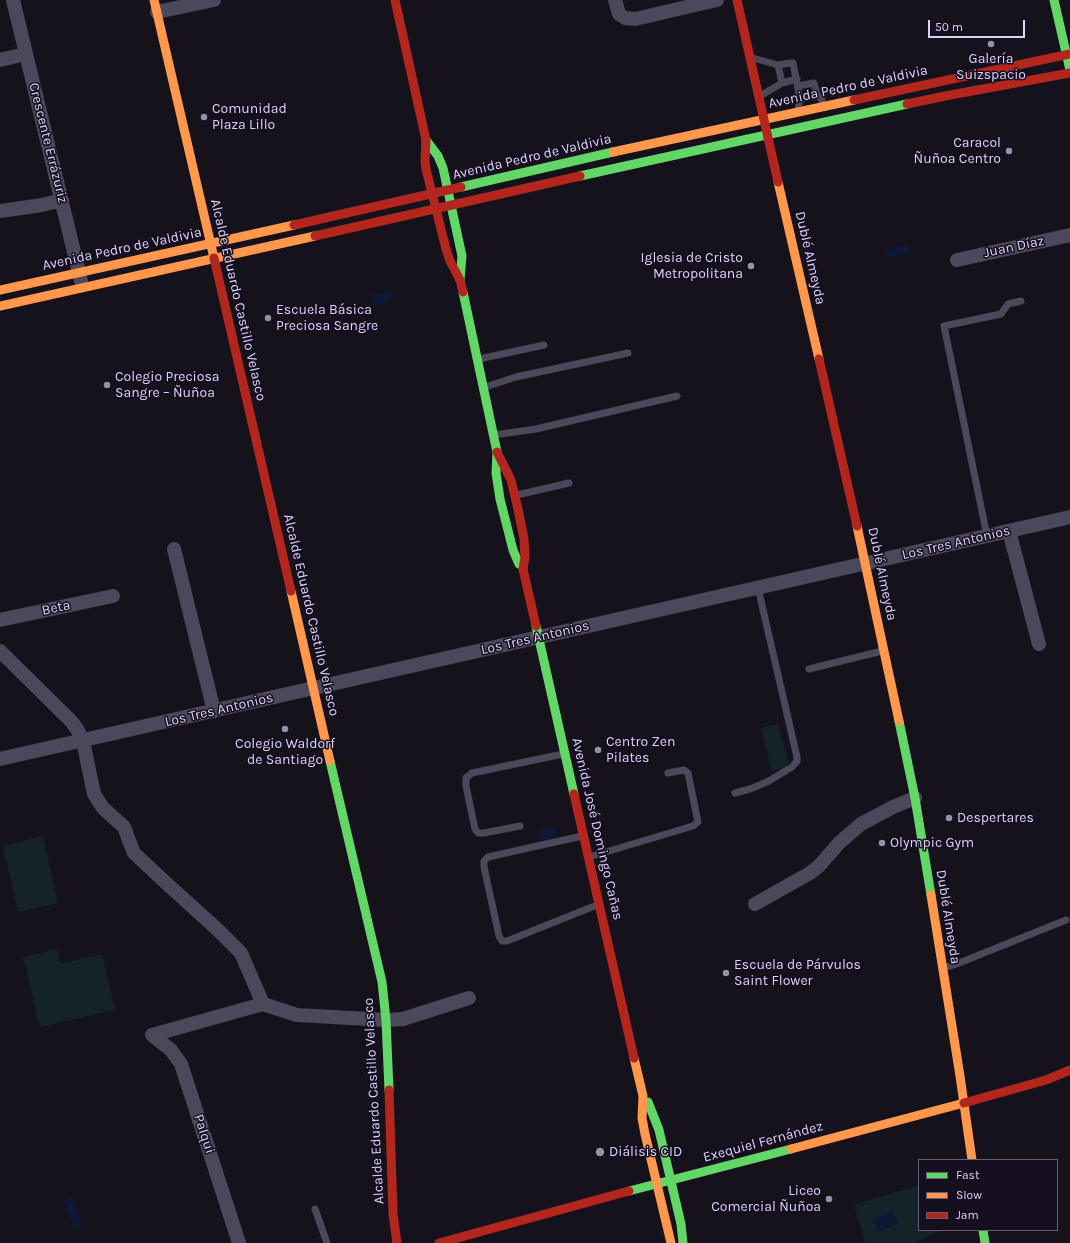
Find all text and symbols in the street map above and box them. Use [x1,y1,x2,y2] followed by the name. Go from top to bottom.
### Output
[930,12,1027,38] scale bar
[935,20,963,34] text: 50 m
[986,39,996,49] marker: Galería Suizspacio
[956,51,1026,84] place label: Galería Suizspacio
[767,62,929,112] street label: Avenida Pedro de Valdivia
[25,81,71,205] street label: Crescente Errázuriz
[212,101,287,134] place label: Comunidad Plaza Lillo
[199,112,209,122] marker: Comunidad Plaza Lillo
[451,131,613,183] street label: Avenida Pedro de Valdivia
[914,135,1001,168] place label: Caracol Ñuñoa Centro
[1004,146,1014,156] marker: Caracol Ñuñoa Centro
[207,197,269,403] street label: Alcalde Eduardo Castillo Velasco
[791,210,829,306] street label: Dublé Almeyda
[41,224,203,274] street label: Avenida Pedro de Valdivia
[982,232,1046,262] street label: Juan Díaz
[641,250,743,282] place label: Iglesia de Cristo Metropolitana
[746,261,756,271] marker: Iglesia de Cristo Metropolitana
[276,302,378,334] place label: Escuela Básica Preciosa Sangre
[263,313,273,323] marker: Escuela Básica Preciosa Sangre
[115,369,220,402] place label: Colegio Preciosa Sangre – Ñuñoa
[102,380,112,390] marker: Colegio Preciosa Sangre – Ñuñoa
[280,512,342,718] street label: Alcalde Eduardo Castillo Velasco
[900,522,1012,564] street label: Los Tres Antonios
[864,526,900,622] street label: Dublé Almeyda
[40,597,72,619] street label: Beta
[479,617,591,659] street label: Los Tres Antonios
[163,689,275,731] street label: Los Tres Antonios
[280,724,290,734] marker: Colegio Waldorf de Santiago
[606,734,675,766] place label: Centro Zen Pilates
[235,736,335,768] place label: Colegio Waldorf de Santiago
[568,736,626,922] street label: Avenida José Domingo Cañas
[593,745,603,755] marker: Centro Zen Pilates
[957,810,1034,826] place label: Despertares
[944,813,954,823] marker: Despertares
[890,835,974,851] place label: Olympic Gym
[877,838,887,848] marker: Olympic Gym
[932,869,964,965] street label: Dublé Almeyda
[734,957,861,990] place label: Escuela de Párvulos Saint Flower
[721,968,731,978] marker: Escuela de Párvulos Saint Flower
[360,997,388,1205] street label: Alcalde Eduardo Castillo Velasco
[190,1112,218,1156] street label: Palqui
[701,1118,825,1166] street label: Exequiel Fernández
[609,1144,682,1160] place label: Diálisis CID
[594,1146,606,1158] marker: Diálisis CID
[918,1159,1058,1231] legend
[956,1168,979,1182] text: Fast
[711,1183,821,1216] place label: Liceo Comercial Ñuñoa
[956,1188,982,1202] text: Slow
[824,1194,834,1204] marker: Liceo Comercial Ñuñoa
[956,1208,979,1222] text: Jam

